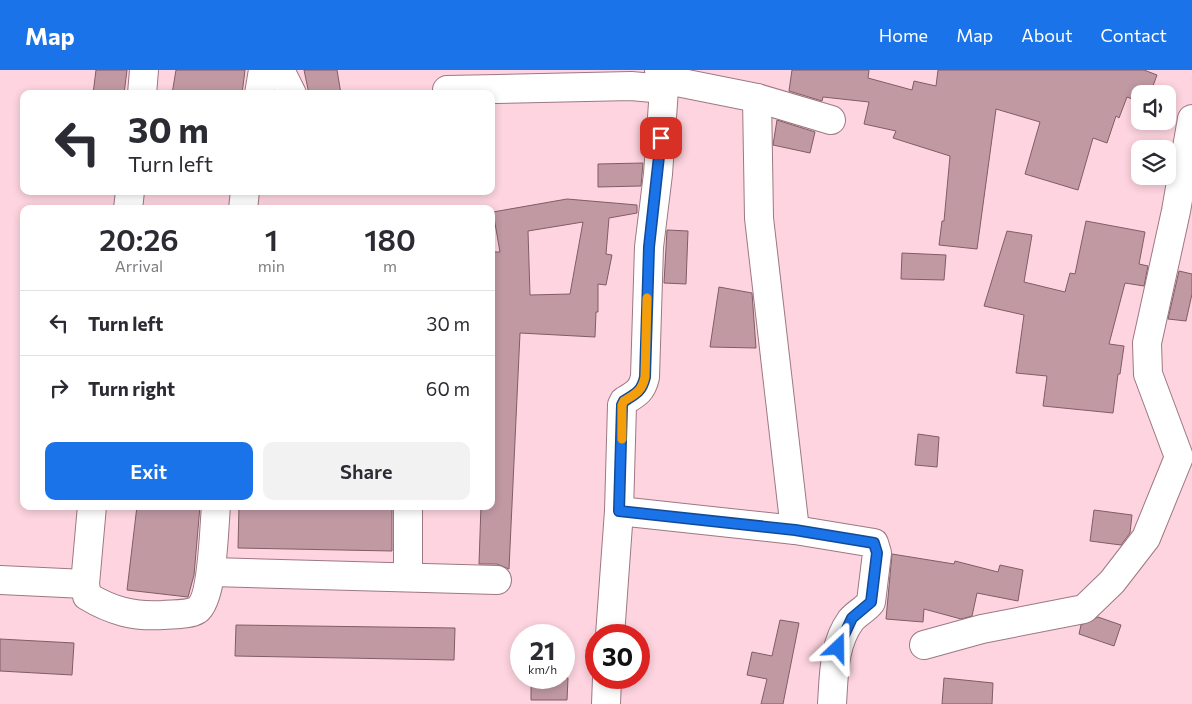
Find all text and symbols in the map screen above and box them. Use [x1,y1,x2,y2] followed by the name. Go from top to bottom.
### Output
[25,21,75,50] text: Map
[879,24,928,46] text: Home
[956,24,993,46] text: Map
[1021,24,1073,46] text: About
[1101,24,1167,46] text: Contact
[1131,85,1176,185] map controls
[1131,85,1176,130] button: sound
[128,107,209,150] text: 30 m
[45,110,110,175] icon: left
[640,117,682,159] pin
[647,124,675,152] icon: arrive
[1131,140,1176,185] button: layers
[128,150,213,177] text: Turn left
[99,220,179,257] text: 20:26
[265,220,278,257] text: 1
[364,220,416,257] text: 180
[115,256,163,275] text: Arrival
[258,256,285,275] text: min
[383,256,397,275] text: m
[45,309,73,337] icon: left
[88,312,163,335] text: Turn left
[427,312,470,335] text: 30 m
[45,374,73,402] icon: right
[88,377,175,400] text: Turn right
[426,377,470,400] text: 60 m
[45,442,253,500] button: Exit
[263,442,470,500] button: Share
[811,621,863,673] position arrow
[585,624,650,689] speed limit sign: 30
[530,635,555,665] text: 21
[528,662,557,676] text: km/h

